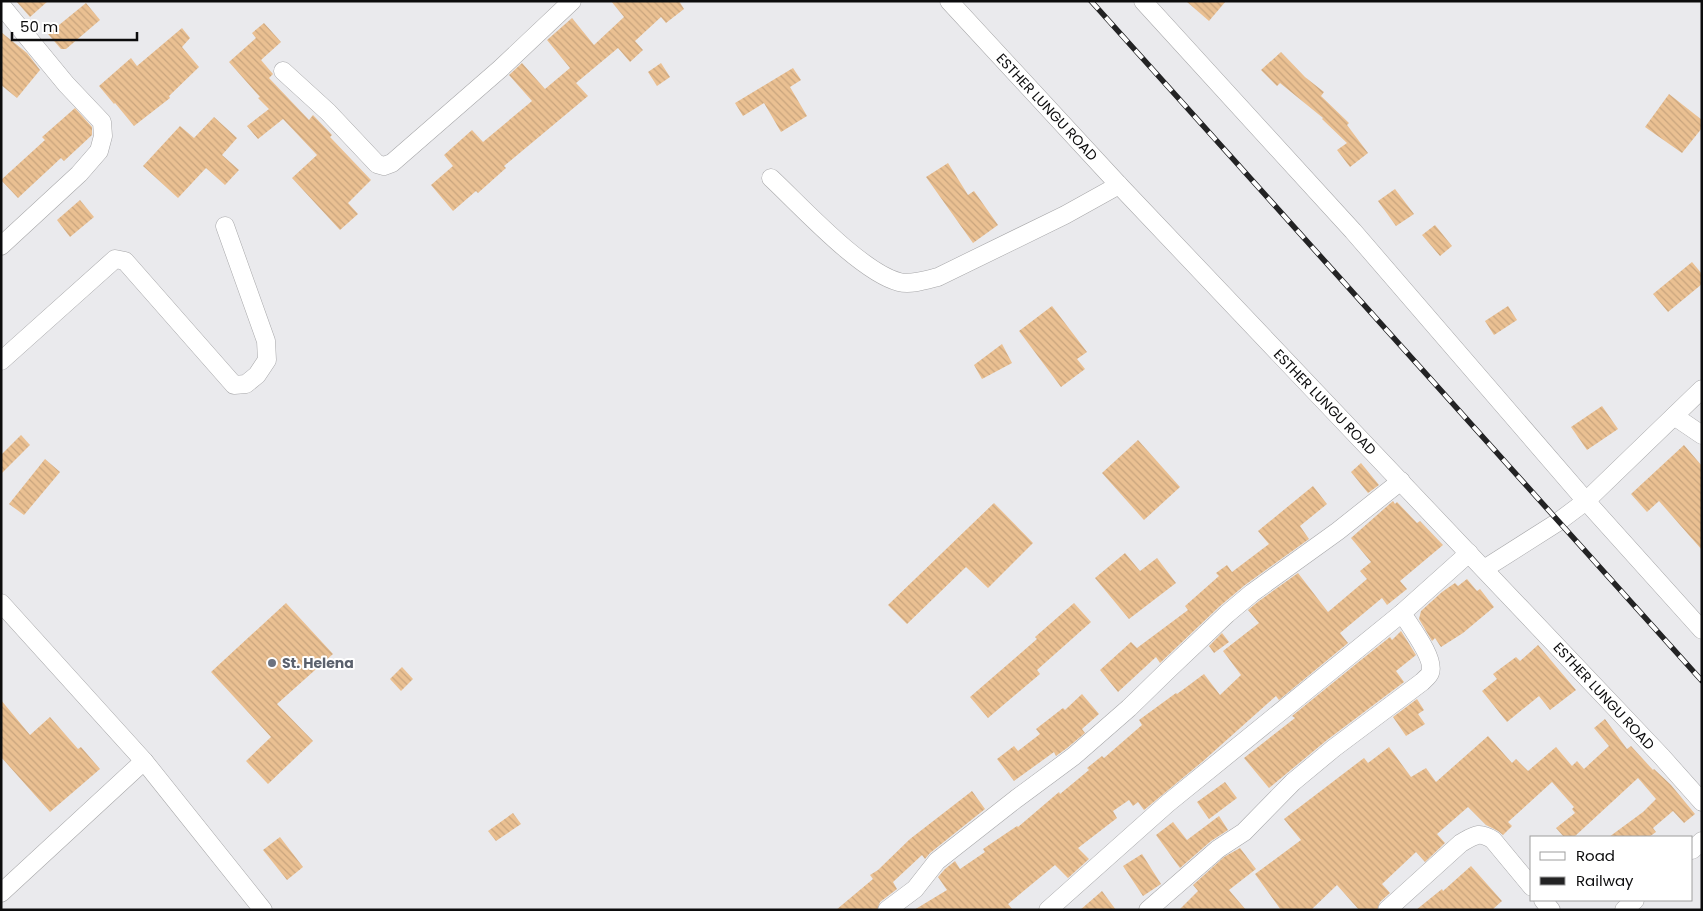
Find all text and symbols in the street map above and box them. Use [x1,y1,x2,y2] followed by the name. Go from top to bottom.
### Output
[12,10,138,42] scale bar
[20,16,58,37] text: 50 m
[992,49,1102,165] street label: ESTHER LUNGU ROAD
[1269,345,1381,460] street label: ESTHER LUNGU ROAD
[1549,638,1659,754] street label: ESTHER LUNGU ROAD
[282,653,354,673] place label: St. Helena
[266,657,278,669] marker: St. Helena
[1530,836,1693,901] legend
[1576,845,1615,866] text: Road
[1576,870,1634,891] text: Railway

